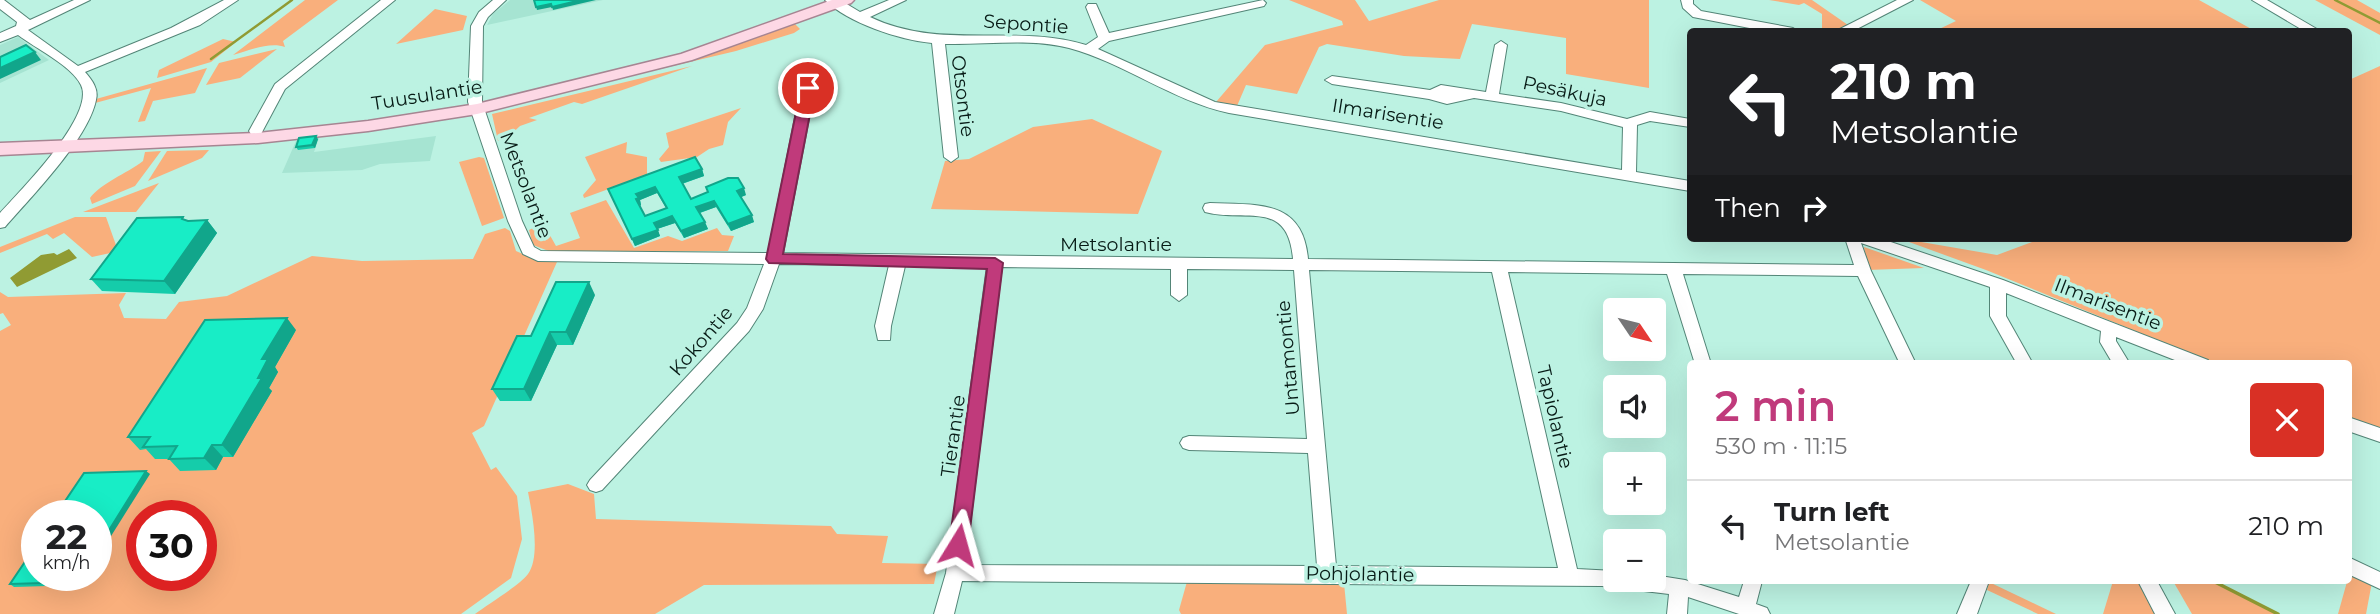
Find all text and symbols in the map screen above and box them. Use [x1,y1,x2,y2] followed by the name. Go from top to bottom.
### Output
[983,10,1069,38] street label: Sepontie
[1830,52,1977,111] text: 210 m
[947,54,979,138] street label: Otsontie
[1715,56,1806,147] icon: left
[778,58,838,118] pin
[789,69,827,107] icon: arrive
[1521,71,1609,111] street label: Pesäkuja
[370,75,484,115] street label: Tuusulantie
[1331,94,1445,134] street label: Ilmarisentie
[1830,112,2019,151] text: Metsolantie
[495,129,557,241] street label: Metsolantie
[1795,189,1833,227] icon: right
[1715,192,1781,224] text: Then
[1060,233,1172,256] street label: Metsolantie
[2051,273,2165,335] street label: Ilmarisentie
[1603,298,1666,360] north arrow
[1603,298,1666,592] map controls
[1272,299,1304,417] street label: Untamontie
[664,301,738,381] street label: Kokontie
[1532,363,1578,471] street label: Tapiolantie
[1603,375,1666,438] button: sound
[1715,380,1836,432] text: 2 min
[2250,383,2324,457] button: close
[936,393,970,479] street label: Tierantie
[1715,432,1847,460] text: 530 m · 11:15
[1603,452,1666,515] button: +
[1774,496,1890,528] text: Turn left
[126,500,217,591] speed limit sign: 30
[1715,507,1753,545] icon: left
[921,508,995,582] position arrow
[2248,510,2324,542] text: 210 m
[46,515,87,558] text: 22
[1774,528,1910,556] text: Metsolantie
[1603,529,1666,592] button: −
[42,552,91,574] text: km/h
[1305,562,1415,586] street label: Pohjolantie

